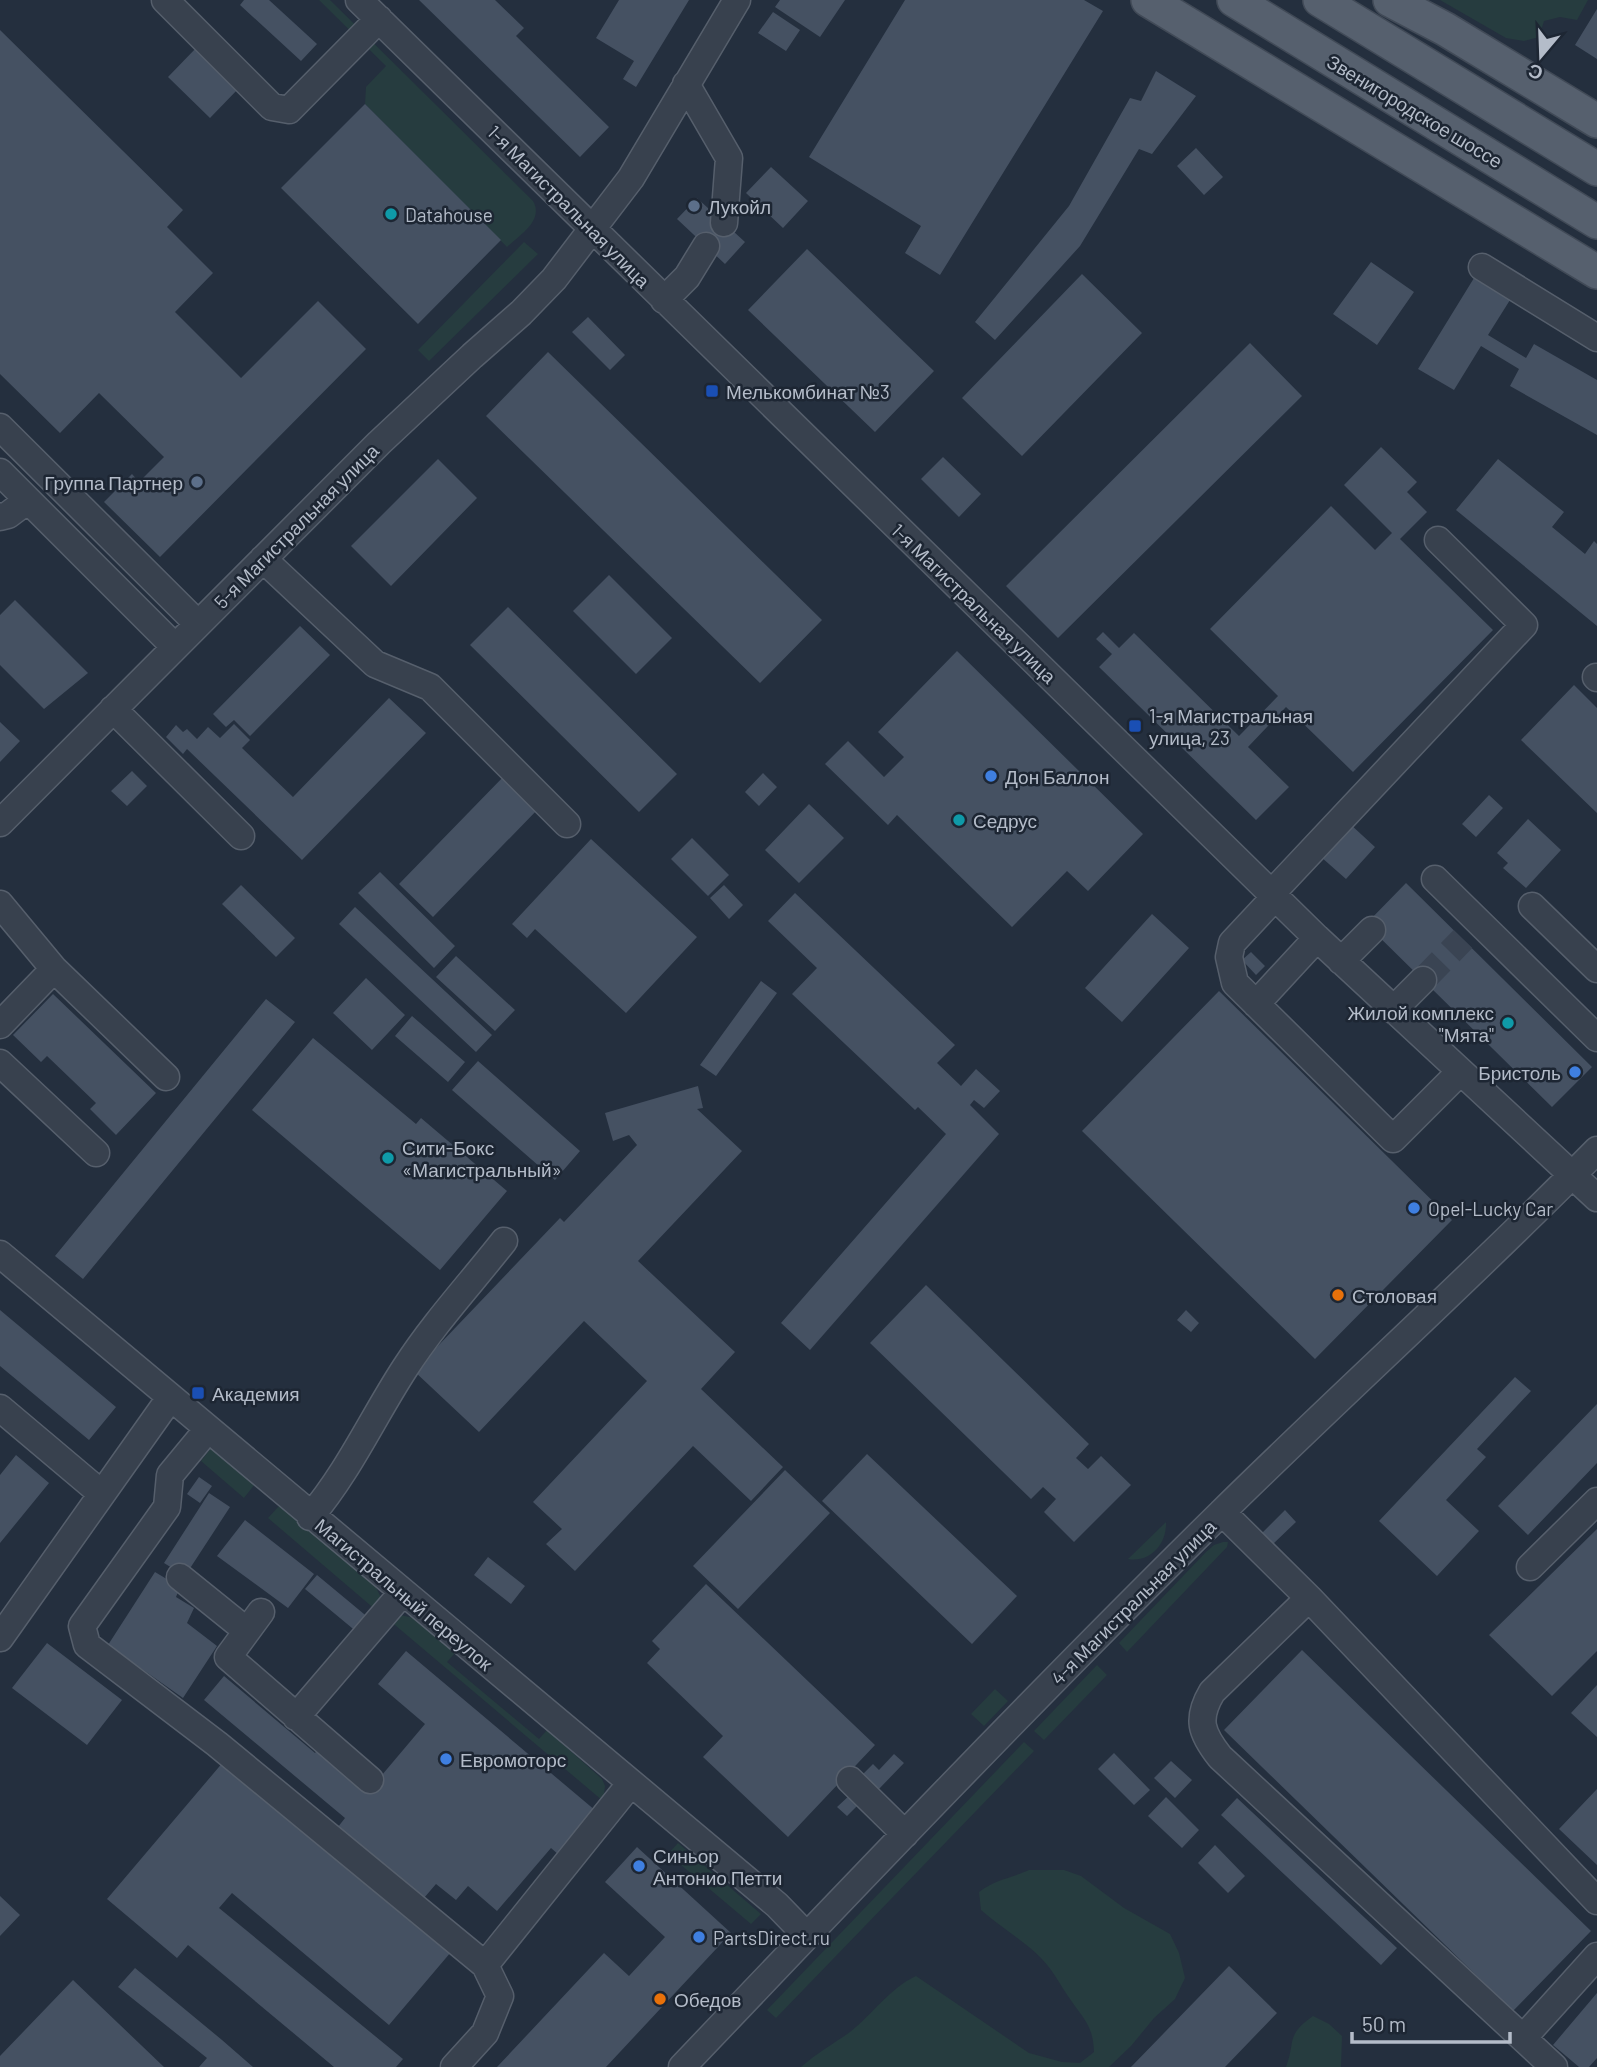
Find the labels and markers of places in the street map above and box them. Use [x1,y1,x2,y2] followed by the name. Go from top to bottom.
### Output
[708,195,771,218] place label: Лукойл
[686,198,702,214] marker: Лукойл
[405,203,493,226] place label: Datahouse
[383,206,399,222] marker: Datahouse
[726,380,890,403] place label: Мелькомбинат №3
[704,383,720,399] marker: Мелькомбинат №3
[44,471,183,494] place label: Группа Партнер
[189,474,205,490] marker: Группа Партнер
[1149,704,1313,749] place label: 1-я Магистральная улица, 23
[1127,718,1143,734] marker: 1-я Магистральная улица, 23
[1005,765,1109,788] place label: Дон Баллон
[983,768,999,784] marker: Дон Баллон
[973,809,1037,832] place label: Седрус
[951,812,967,828] marker: Седрус
[1347,1001,1494,1046] place label: Жилой комплекс "Мята"
[1500,1015,1516,1031] marker: Жилой комплекс "Мята"
[1478,1061,1561,1084] place label: Бристоль
[1567,1064,1583,1080] marker: Бристоль
[402,1136,562,1181] place label: Сити-Бокс «Магистральный»
[380,1150,396,1166] marker: Сити-Бокс «Магистральный»
[1428,1197,1553,1220] place label: Opel-Lucky Car
[1406,1200,1422,1216] marker: Opel-Lucky Car
[1352,1284,1437,1307] place label: Столовая
[1330,1287,1346,1303] marker: Столовая
[212,1382,300,1405] place label: Академия
[190,1385,206,1401] marker: Академия
[460,1748,566,1771] place label: Евромоторс
[438,1751,454,1767] marker: Евромоторс
[653,1844,782,1889] place label: Синьор Антонио Петти
[631,1858,647,1874] marker: Синьор Антонио Петти
[713,1926,830,1949] place label: PartsDirect.ru
[691,1929,707,1945] marker: PartsDirect.ru
[674,1988,741,2011] place label: Обедов
[652,1991,668,2007] marker: Обедов

